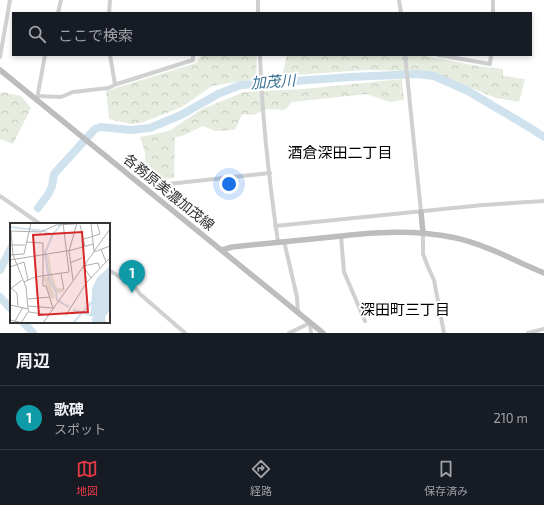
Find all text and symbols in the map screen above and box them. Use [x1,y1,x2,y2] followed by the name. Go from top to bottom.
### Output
[12,12,532,56] search box
[26,23,48,45] icon: search
[58,26,133,44] text: ここで検索
[250,70,298,92] water label: 加茂川
[287,143,393,161] district label: 酒倉深田二丁目
[120,150,218,233] street label: 各務原美濃加茂線
[219,174,239,194] your location
[10,223,110,323] inset map
[119,260,145,293] pin: 1
[360,300,450,318] district label: 深田町三丁目
[16,350,50,370] text: 周辺
[54,400,84,418] text: 歌碑
[26,410,32,426] text: 1
[493,410,528,426] text: 210 m
[54,421,106,437] text: スポット
[76,458,98,498] tab: 地図
[250,458,272,498] tab: 経路
[424,458,468,498] tab: 保存済み

